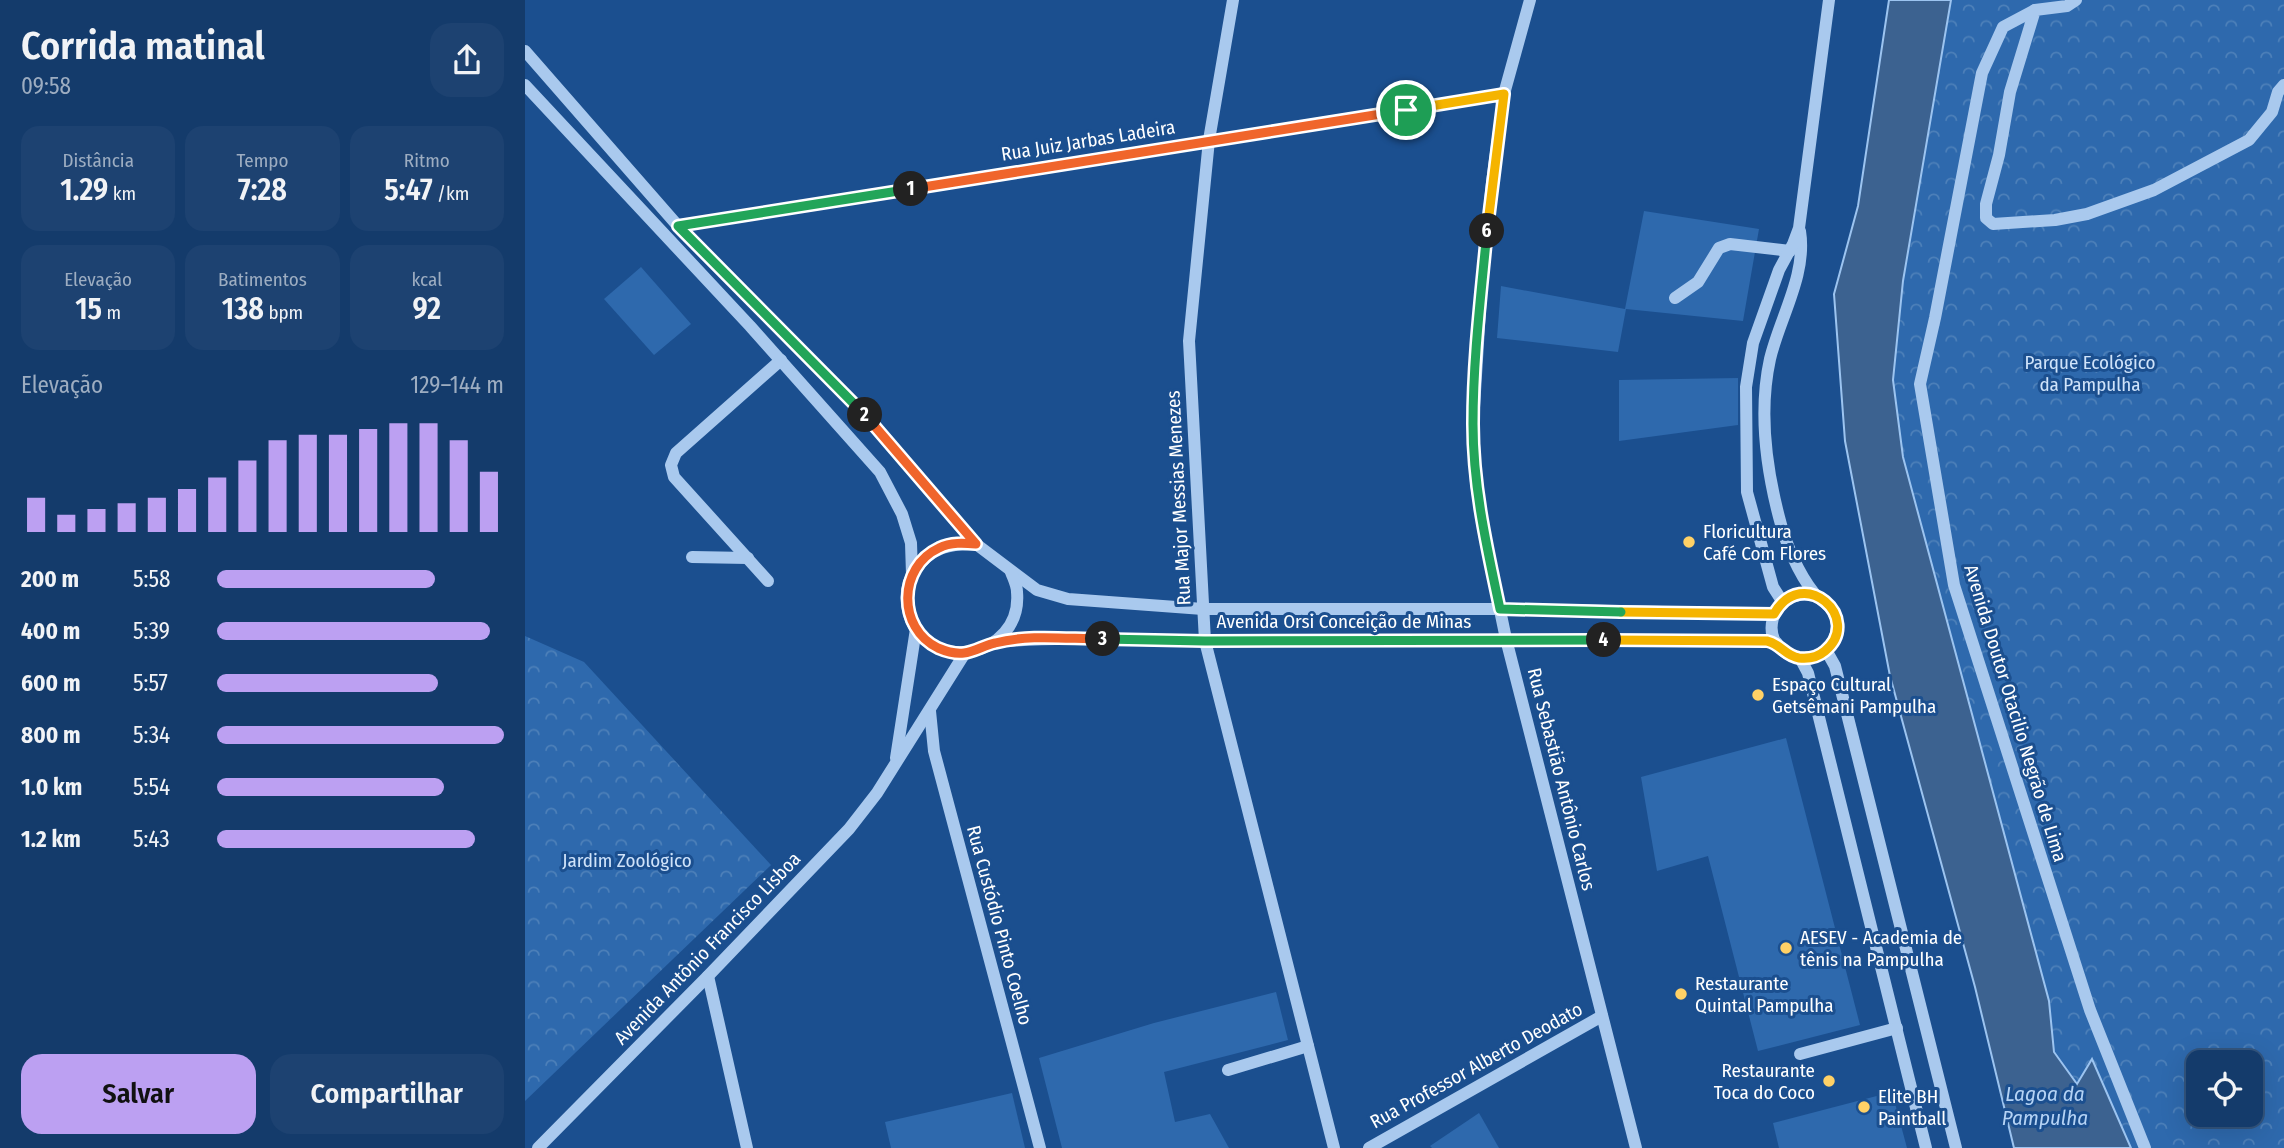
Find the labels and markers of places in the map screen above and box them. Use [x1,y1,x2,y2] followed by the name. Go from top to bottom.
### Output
[1376,80,1436,140] pin
[893,172,929,206] pin: 1
[1469,214,1504,248] pin: 6
[847,398,883,432] pin: 2
[1703,520,1826,565] place label: Floricultura Café Com Flores
[1681,534,1697,550] marker: Floricultura Café Com Flores
[1085,622,1121,656] pin: 3
[1587,622,1621,658] pin: 4
[1772,673,1936,718] place label: Espaço Cultural Getsêmani Pampulha
[1750,687,1766,703] marker: Espaço Cultural Getsêmani Pampulha
[1800,926,1962,971] place label: AESEV - Academia de tênis na Pampulha
[1778,940,1794,956] marker: AESEV - Academia de tênis na Pampulha
[1695,972,1834,1017] place label: Restaurante Quintal Pampulha
[1673,986,1689,1002] marker: Restaurante Quintal Pampulha
[1714,1059,1815,1104] place label: Restaurante Toca do Coco
[1821,1073,1837,1089] marker: Restaurante Toca do Coco
[1878,1085,1946,1130] place label: Elite BH Paintball
[1856,1099,1872,1115] marker: Elite BH Paintball

